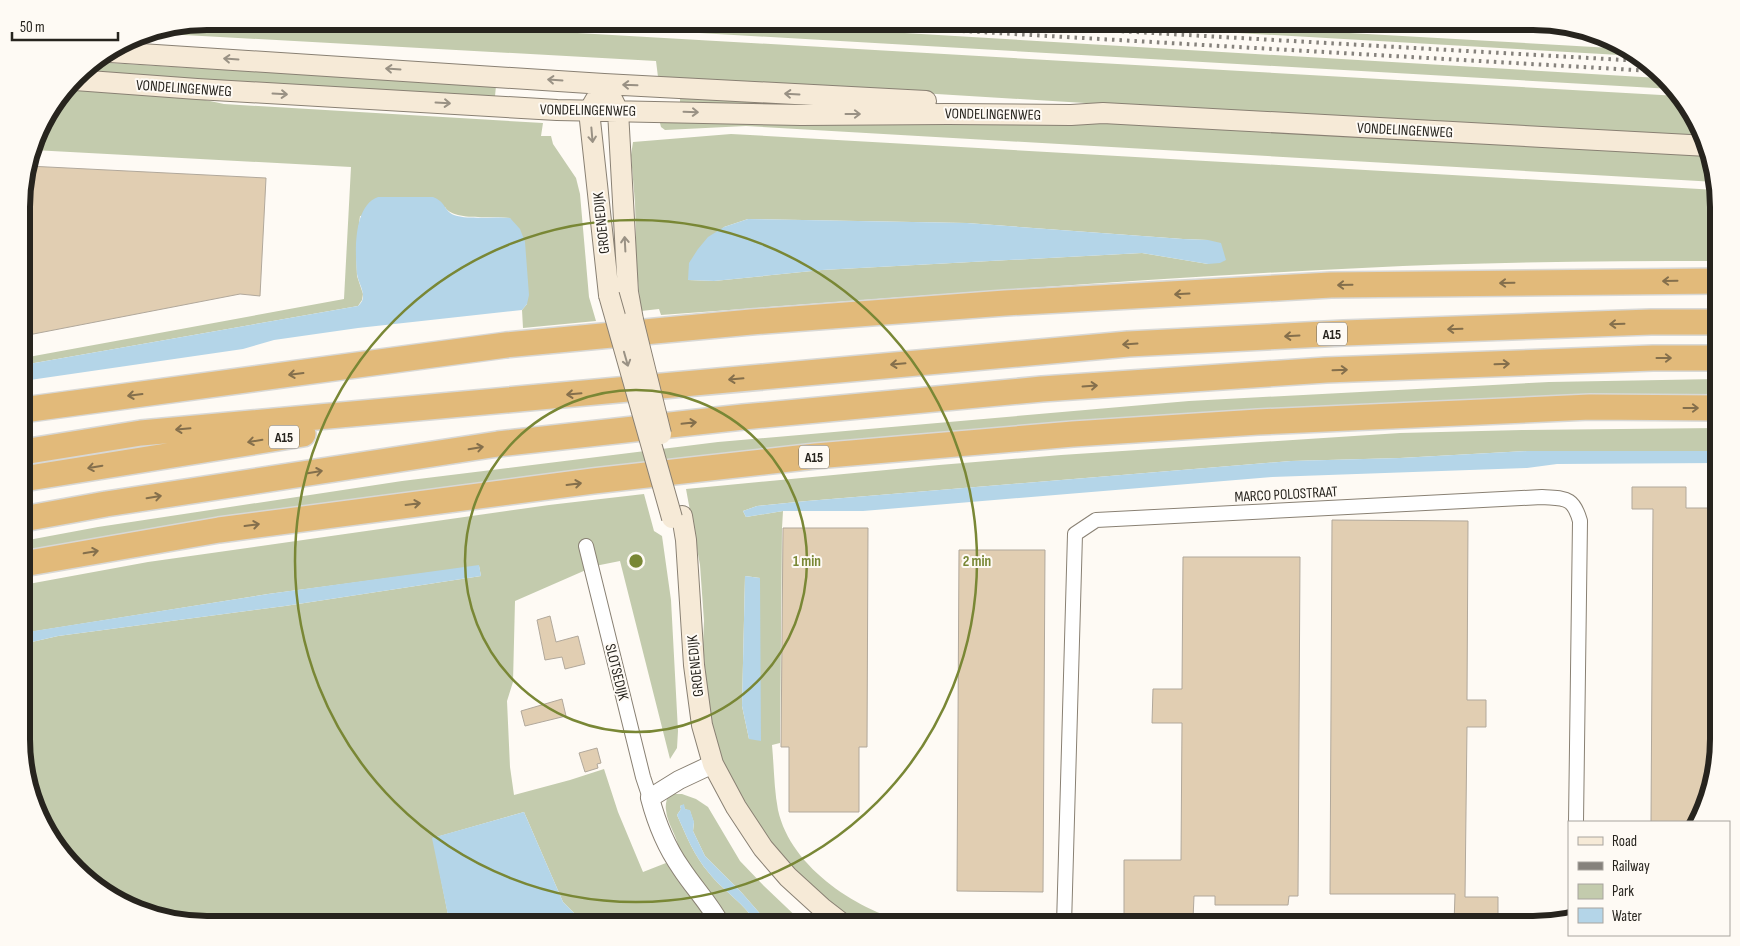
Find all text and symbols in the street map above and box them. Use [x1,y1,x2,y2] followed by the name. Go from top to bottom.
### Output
[12,10,119,42] scale bar
[20,18,45,37] text: 50 m
[223,55,239,64] one-way arrow
[385,65,401,74] one-way arrow
[547,75,563,84] one-way arrow
[135,76,233,101] street label: VONDELINGENWEG
[622,80,638,90] one-way arrow
[785,89,801,98] one-way arrow
[272,90,288,99] one-way arrow
[434,99,450,108] one-way arrow
[540,100,636,121] street label: VONDELINGENWEG
[945,104,1041,125] street label: VONDELINGENWEG
[682,107,698,117] one-way arrow
[844,109,861,119] one-way arrow
[1356,118,1453,143] street label: VONDELINGENWEG
[587,127,597,143] one-way arrow
[589,191,614,255] street label: GROENEDIJK
[620,236,629,252] one-way arrow
[1662,276,1678,286] one-way arrow
[1499,278,1516,288] one-way arrow
[1337,280,1353,290] one-way arrow
[1175,289,1191,298] one-way arrow
[1609,319,1625,328] one-way arrow
[1317,322,1347,346] road number: A15
[1447,325,1463,334] one-way arrow
[1285,331,1301,341] one-way arrow
[1122,339,1138,348] one-way arrow
[622,350,631,366] one-way arrow
[1656,353,1672,363] one-way arrow
[890,359,906,368] one-way arrow
[1494,359,1510,368] one-way arrow
[1331,365,1347,374] one-way arrow
[288,369,304,379] one-way arrow
[728,374,744,383] one-way arrow
[1082,381,1098,390] one-way arrow
[566,389,582,398] one-way arrow
[127,390,143,400] one-way arrow
[1682,403,1699,413] one-way arrow
[681,418,697,428] one-way arrow
[176,424,192,434] one-way arrow
[269,426,299,448] road number: A15
[248,436,264,446] one-way arrow
[467,442,483,452] one-way arrow
[799,446,829,468] road number: A15
[87,462,103,472] one-way arrow
[307,467,323,477] one-way arrow
[566,478,582,488] one-way arrow
[1234,482,1338,507] street label: MARCO POLOSTRAAT
[146,492,162,502] one-way arrow
[404,499,420,509] one-way arrow
[243,520,259,530] one-way arrow
[83,546,99,556] one-way arrow
[627,552,645,570] centre of rings
[793,552,821,571] text: 1 min
[963,552,991,571] text: 2 min
[683,634,708,698] street label: GROENEDIJK
[600,642,633,703] street label: SLOTSEDIJK
[1568,821,1730,936] legend
[1612,832,1637,851] text: Road
[1612,857,1650,876] text: Railway
[1612,882,1634,901] text: Park
[1612,907,1643,926] text: Water

